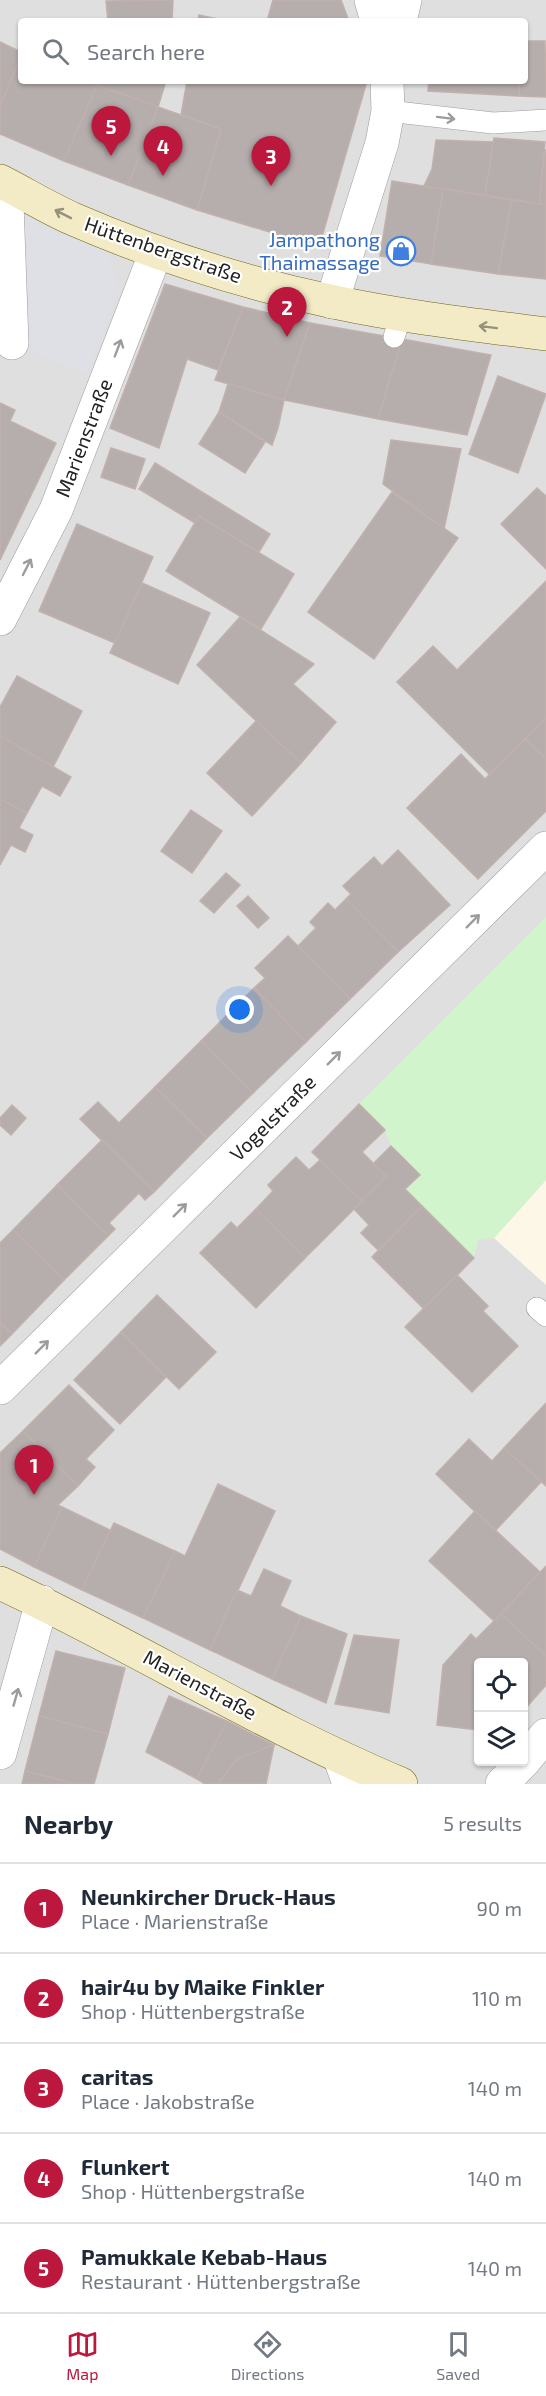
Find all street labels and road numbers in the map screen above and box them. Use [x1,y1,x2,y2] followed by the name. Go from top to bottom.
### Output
[82,211,245,287] street label: Hüttenbergstraße
[49,375,117,500] street label: Marienstraße
[224,1069,320,1165] street label: Vogelstraße
[140,1644,261,1724] street label: Marienstraße

